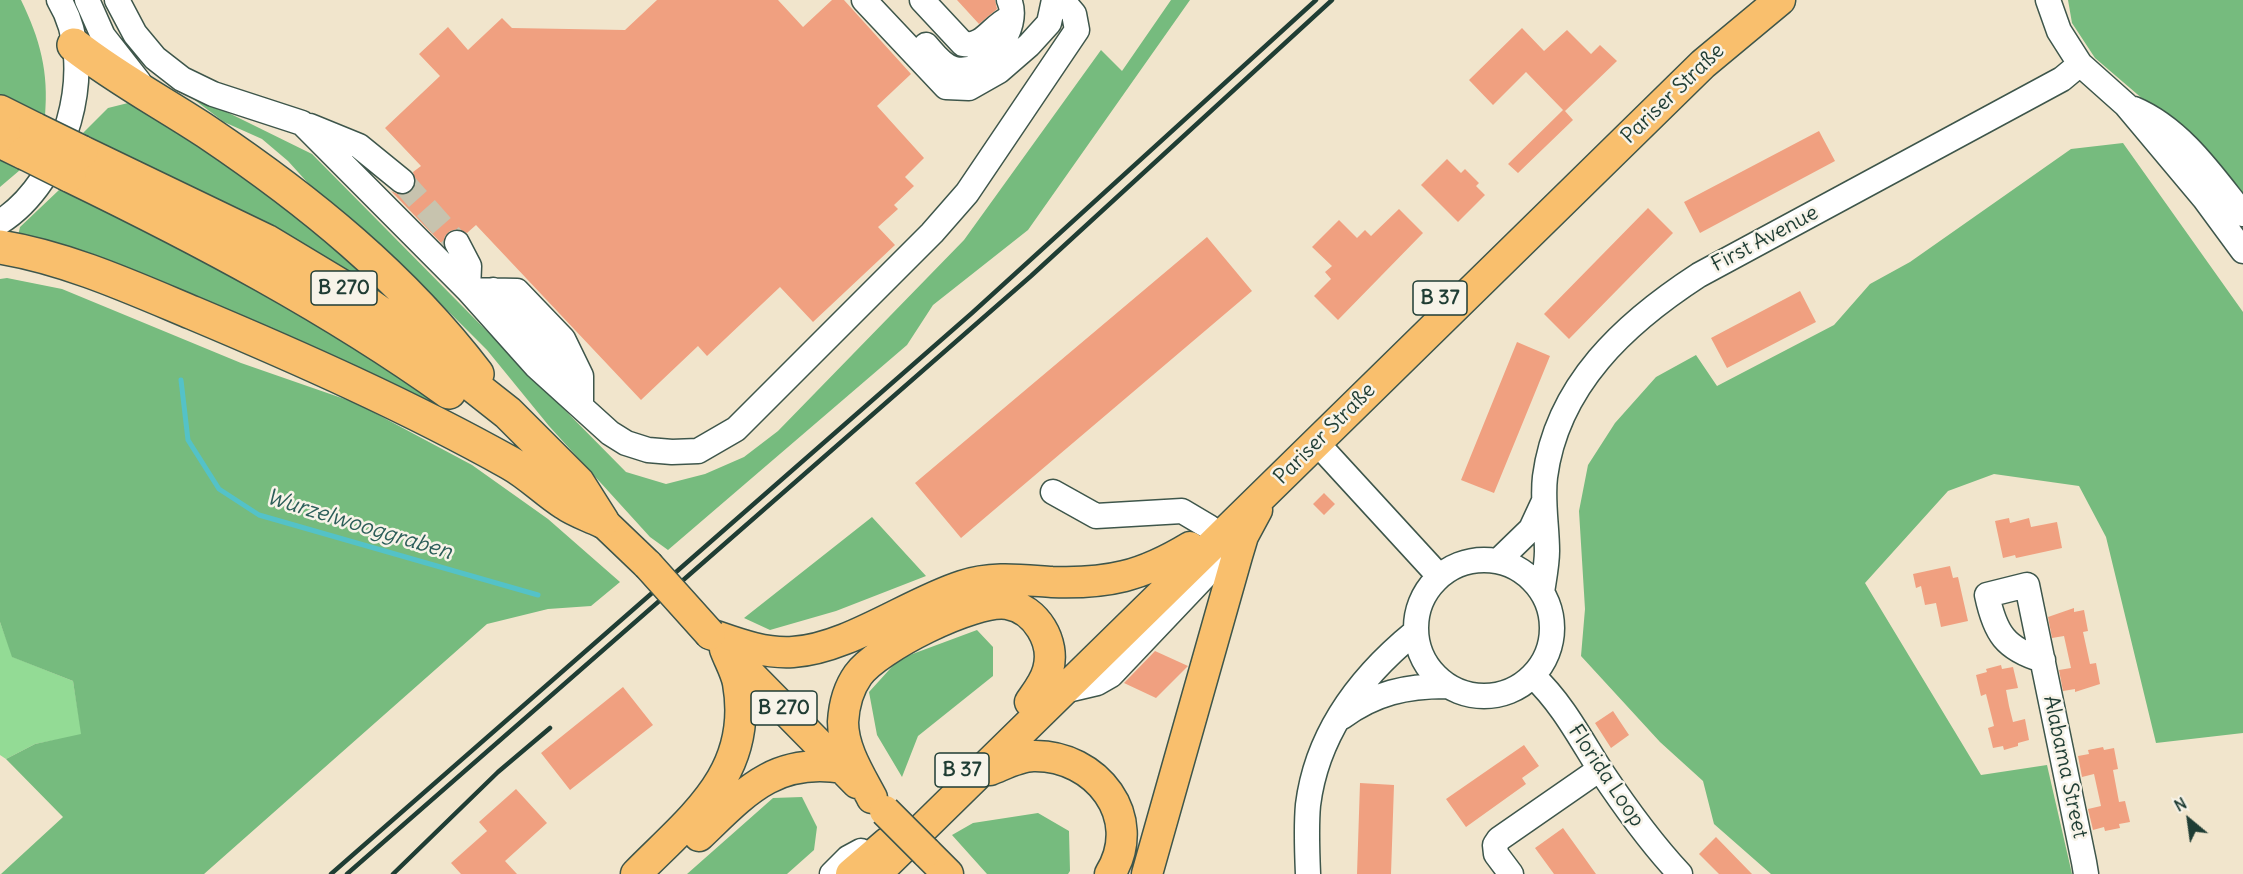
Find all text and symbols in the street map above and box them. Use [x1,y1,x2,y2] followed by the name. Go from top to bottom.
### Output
[1616,39,1730,149] street label: Pariser Straße
[1707,200,1823,278] street label: First Avenue
[311,271,377,305] road number: B 270
[1413,281,1467,315] road number: B 37
[1269,378,1381,490] street label: Pariser Straße
[263,484,455,566] water label: Wurzelwooggraben
[751,691,817,725] road number: B 270
[2038,693,2092,841] street label: Alabama Street
[1563,720,1649,832] street label: Florida Loop
[935,753,989,787] road number: B 37
[2159,790,2219,850] north arrow
[2171,793,2190,816] text: N

